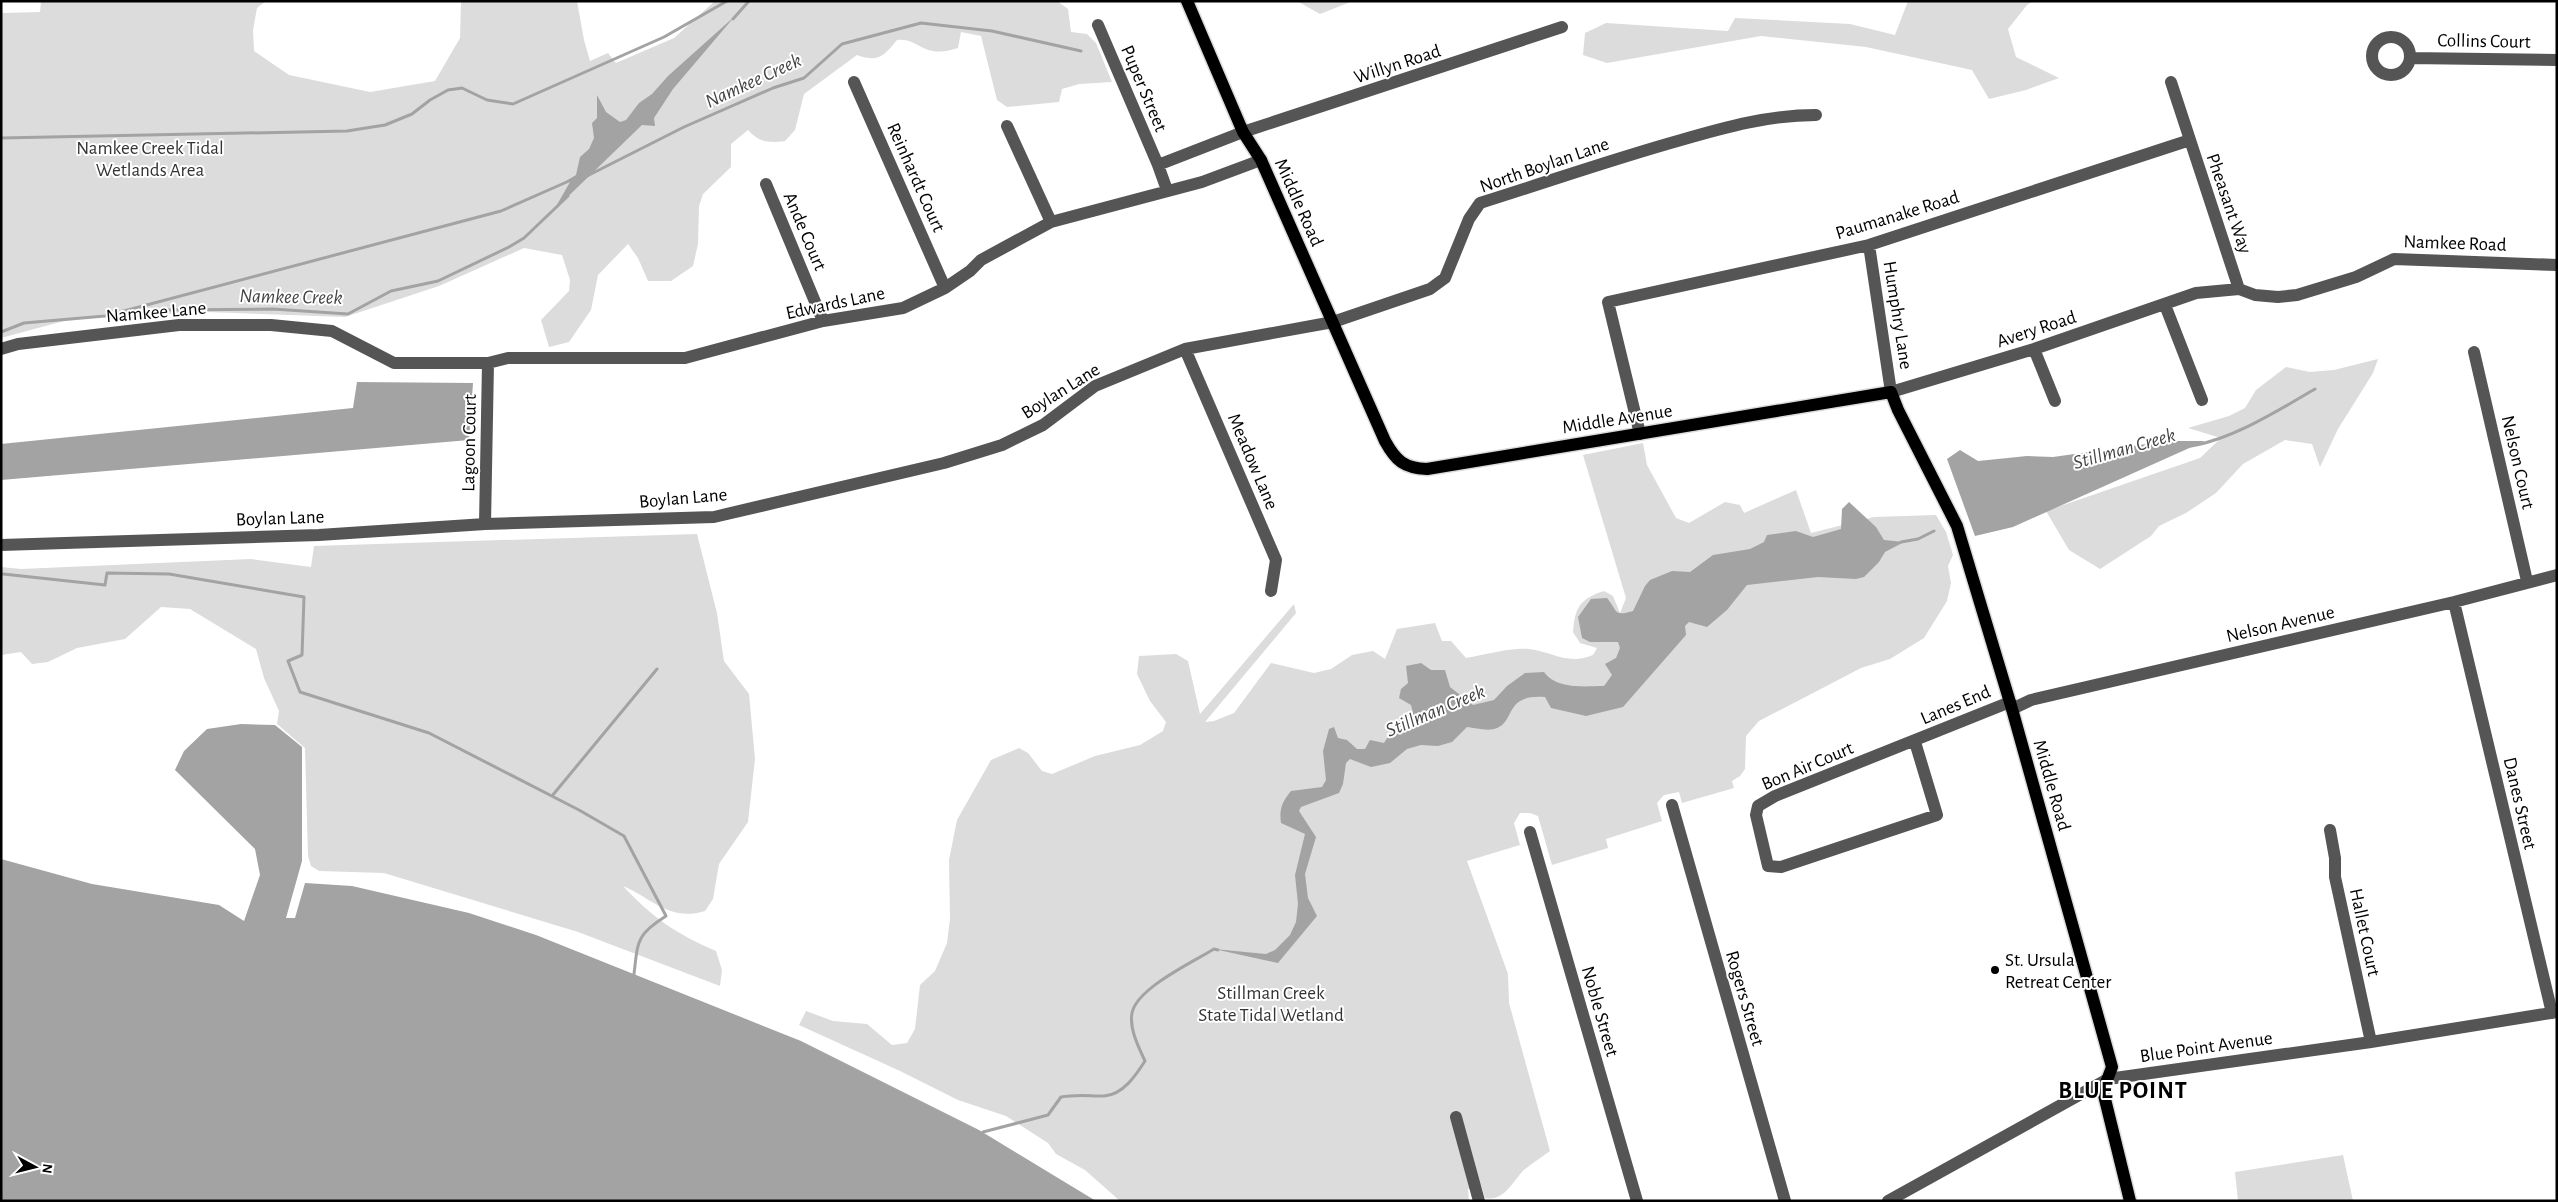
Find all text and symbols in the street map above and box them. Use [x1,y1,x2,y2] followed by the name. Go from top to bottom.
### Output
[2437,31,2531,52] street label: Collins Court
[1352,41,1443,87] street label: Willyn Road
[1117,43,1170,135] street label: Puper Street
[702,50,805,112] water label: Namkee Creek
[883,120,948,235] street label: Reinhardt Court
[1477,134,1612,196] street label: North Boylan Lane
[76,139,224,180] park label: Namkee Creek Tidal Wetlands Area
[2203,151,2255,256] street label: Pheasant Way
[1271,156,1326,249] street label: Middle Road
[1833,188,1962,243] street label: Paumanake Road
[780,190,830,273] street label: Ande Court
[2403,232,2507,255] street label: Namkee Road
[1880,260,1915,371] street label: Humphry Lane
[784,284,887,323] street label: Edwards Lane
[239,286,343,308] water label: Namkee Creek
[105,299,207,326] street label: Namkee Lane
[1994,308,2079,351] street label: Avery Road
[1018,360,1103,423] street label: Boylan Lane
[459,394,480,492] street label: Lagoon Court
[1561,401,1674,438] street label: Middle Avenue
[1224,411,1281,512] street label: Meadow Lane
[2498,414,2538,511] street label: Nelson Court
[2071,425,2178,473] water label: Stillman Creek
[638,485,728,512] street label: Boylan Lane
[236,507,325,530] street label: Boylan Lane
[2224,603,2336,646] street label: Nelson Avenue
[1383,681,1488,741] water label: Stillman Creek
[1918,682,1993,729] street label: Lanes End
[2030,738,2074,833] street label: Middle Road
[1759,739,1856,794] street label: Bon Air Court
[2500,755,2539,851] street label: Danes Street
[2346,887,2383,978] street label: Hallet Court
[1722,949,1767,1048] street label: Rogers Street
[2005,951,2111,992] place label: St. Ursula Retreat Center
[1578,964,1622,1059] street label: Noble Street
[1989,964,2001,976] marker: St. Ursula Retreat Center
[1198,984,1344,1025] park label: Stillman Creek State Tidal Wetland
[2139,1029,2274,1066] street label: Blue Point Avenue
[2058,1079,2188,1103] district label: BLUE POINT
[10,1142,60,1192] north arrow
[39,1163,54,1174] text: N

